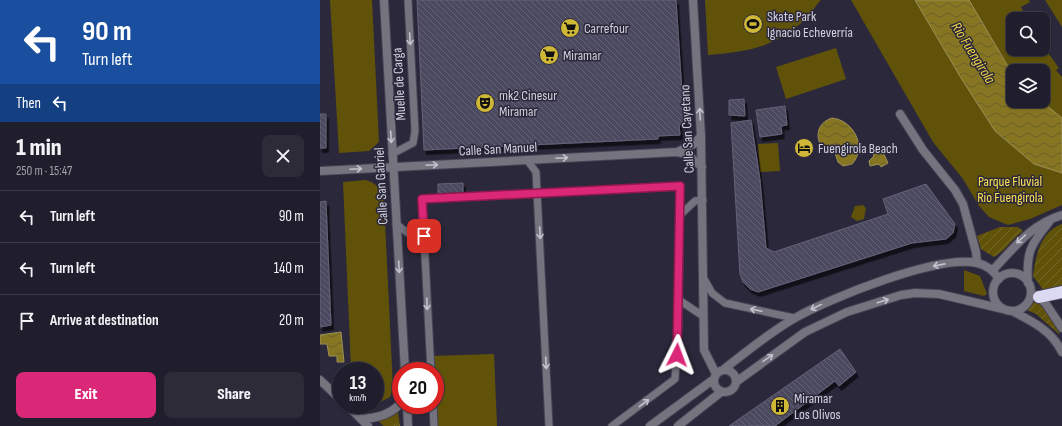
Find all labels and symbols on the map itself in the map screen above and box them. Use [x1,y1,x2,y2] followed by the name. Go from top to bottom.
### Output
[767,8,853,41] place label: Skate Park Ignacio Echeverría
[742,13,764,35] sports icon: Skate Park Ignacio Echeverría
[559,17,581,39] supermarket icon: Carrefour
[947,19,999,87] water label: Rio Fuengirola
[584,20,629,37] place label: Carrefour
[406,32,414,45] one-way arrow
[538,44,560,66] supermarket icon: Miramar
[389,47,409,121] street label: Muelle de Carga
[563,47,602,64] place label: Miramar
[676,84,698,174] street label: Calle San Cayetano
[499,87,557,120] place label: mk2 Cinesur Miramar
[474,92,496,114] theatre icon: mk2 Cinesur Miramar
[697,108,704,121] one-way arrow
[388,130,395,143] one-way arrow
[793,137,815,159] hotel icon: Fuengirola Beach
[458,138,538,160] street label: Calle San Manuel
[818,140,898,157] place label: Fuengirola Beach
[370,147,392,225] street label: Calle San Gabriel
[555,155,568,162] one-way arrow
[425,162,438,169] one-way arrow
[349,165,362,172] one-way arrow
[977,173,1043,206] park label: Parque Fluvial Rio Fuengirola
[407,219,441,253] pin
[536,226,544,239] one-way arrow
[1017,234,1027,243] one-way arrow
[395,260,402,273] one-way arrow
[933,262,946,270] one-way arrow
[424,297,431,310] one-way arrow
[876,297,889,304] one-way arrow
[810,304,822,311] one-way arrow
[749,306,762,314] one-way arrow
[656,334,698,376] position arrow
[762,354,773,362] one-way arrow
[542,356,550,369] one-way arrow
[392,362,444,414] speed limit sign: 20
[794,390,841,423] place label: Miramar Los Olivos
[769,395,791,417] building icon: Miramar Los Olivos
[638,398,649,407] one-way arrow

